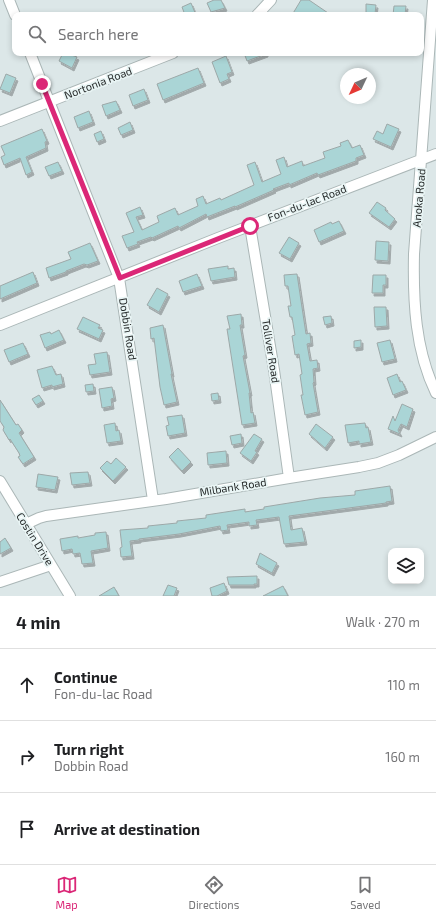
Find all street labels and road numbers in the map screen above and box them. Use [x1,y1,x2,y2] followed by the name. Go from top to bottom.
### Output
[62,64,134,101] street label: Nortonia Road
[409,168,428,228] street label: Anoka Road
[266,182,348,224] street label: Fon-du-lac Road
[117,297,140,361] street label: Dobbin Road
[260,318,283,384] street label: Tolliver Road
[199,475,267,498] street label: Milbank Road
[14,510,57,568] street label: Costin Drive

